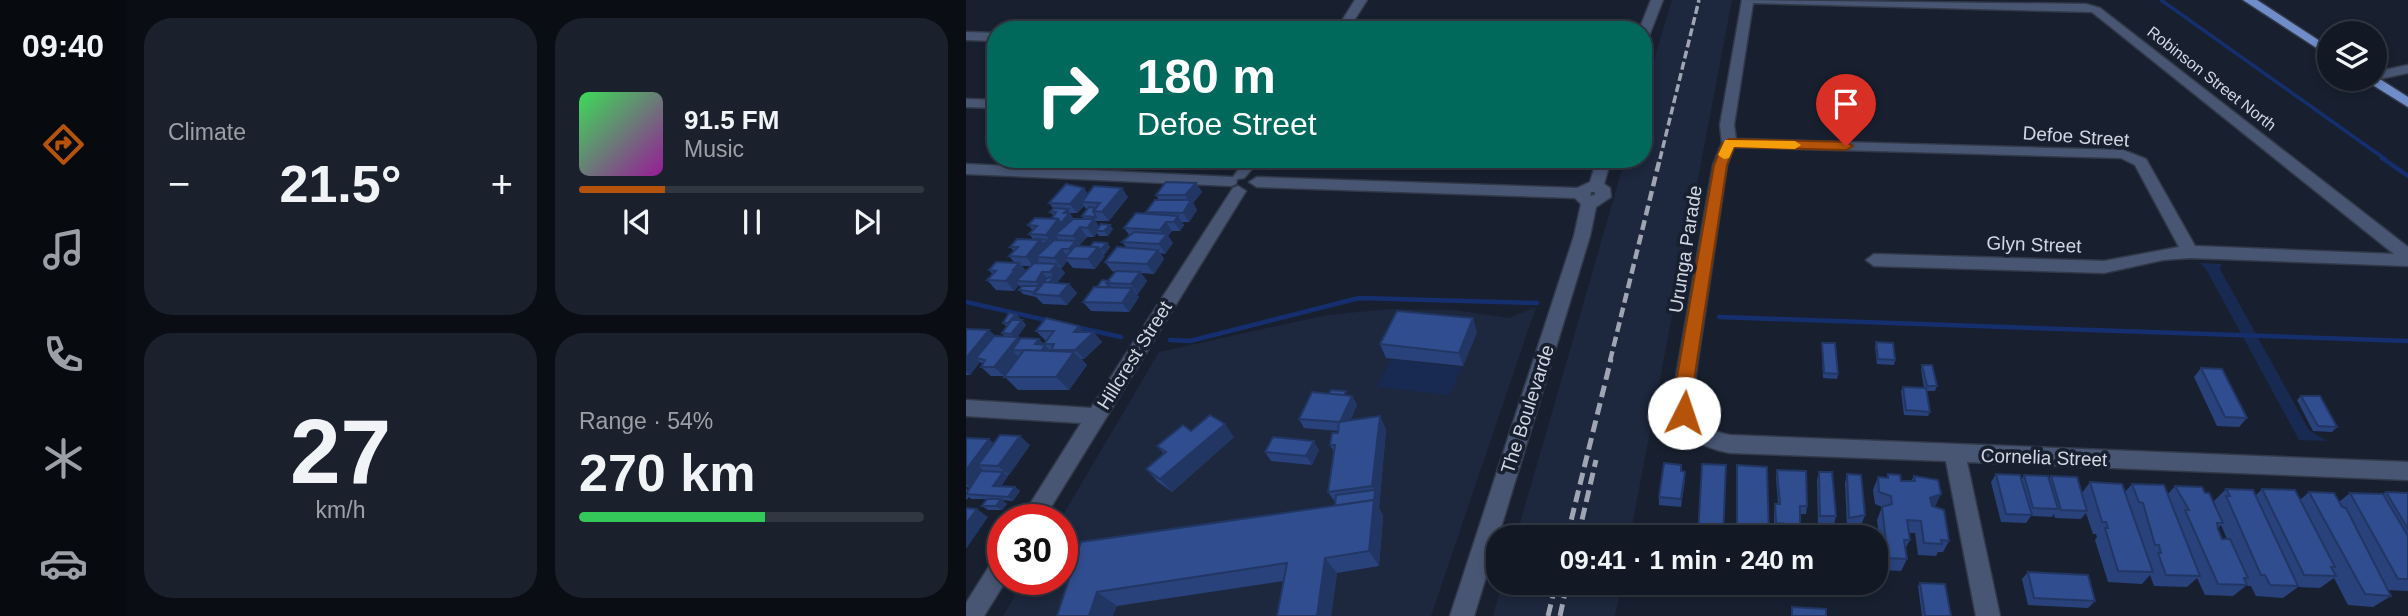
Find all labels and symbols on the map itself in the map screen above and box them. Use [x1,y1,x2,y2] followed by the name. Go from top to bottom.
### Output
[2144,23,2279,134] street label: Robinson Street North
[1816,74,1876,146] pin
[2022,122,2131,151] street label: Defoe Street
[1665,184,1706,314] street label: Urunga Parade
[1986,232,2083,257] street label: Glyn Street
[1093,297,1176,413] street label: Hillcrest Street
[1497,342,1558,476] street label: The Boulevarde
[1647,376,1721,450] position arrow
[1980,445,2108,470] street label: Cornelia Street
[987,504,1078,595] speed limit sign: 30

